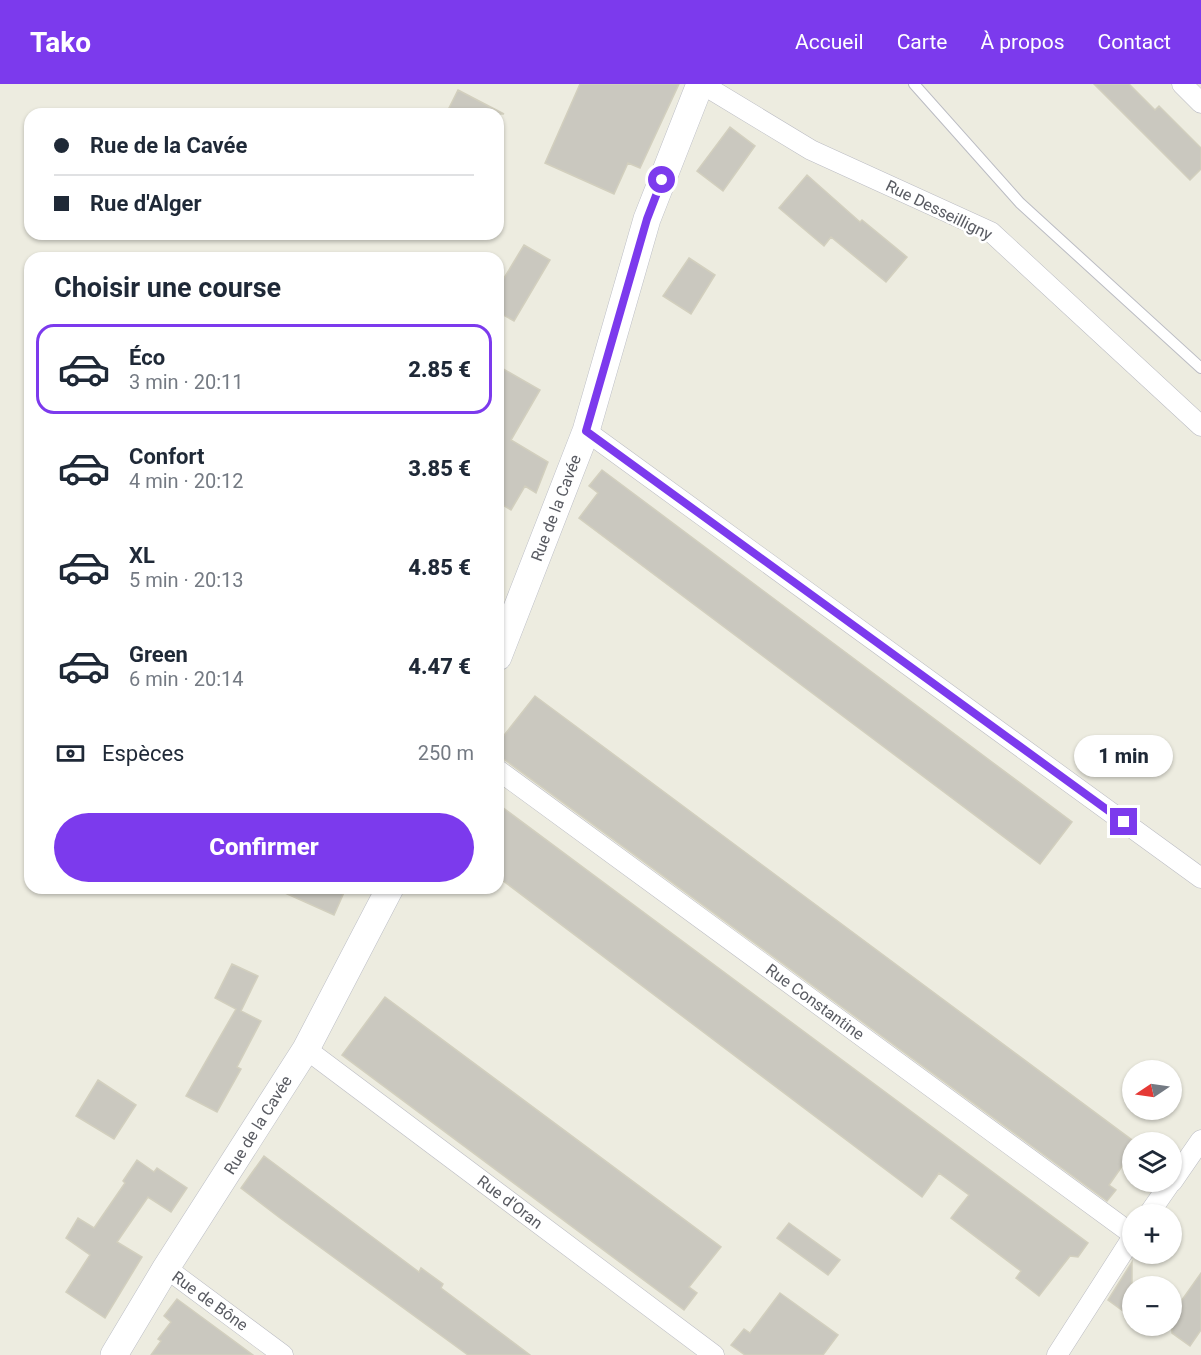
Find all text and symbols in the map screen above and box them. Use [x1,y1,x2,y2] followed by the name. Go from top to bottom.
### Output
[30,26,91,59] text: Tako
[795,30,864,54] text: Accueil
[897,30,947,54] text: Carte
[980,30,1065,54] text: À propos
[1098,30,1171,54] text: Contact
[90,133,247,158] text: Rue de la Cavée
[648,166,675,193] route start
[883,176,996,244] street label: Rue Desseilligny
[90,191,202,216] text: Rue d'Alger
[54,272,281,304] text: Choisir une course
[57,342,111,396] icon: car
[129,345,165,370] text: Éco
[408,357,471,382] text: 2.85 €
[129,370,244,394] text: 3 min · 20:11
[57,441,111,495] icon: car
[129,444,204,469] text: Confort
[527,452,585,564] street label: Rue de la Cavée
[408,456,471,481] text: 3.85 €
[129,469,244,493] text: 4 min · 20:12
[57,540,111,594] icon: car
[129,543,155,568] text: XL
[408,555,471,580] text: 4.85 €
[129,568,244,592] text: 5 min · 20:13
[57,639,111,693] icon: car
[129,642,188,667] text: Green
[408,654,471,679] text: 4.47 €
[129,667,244,691] text: 6 min · 20:14
[1074,735,1174,777] callout: 1 min
[54,737,87,770] icon: cash
[102,741,184,766] text: Espèces
[418,741,474,765] text: 250 m
[1098,744,1149,768] text: 1 min
[1110,808,1137,835] route end
[54,813,474,882] button: Confirmer
[762,960,868,1044] street label: Rue Constantine
[1122,1060,1182,1120] north arrow
[1122,1060,1182,1336] map controls
[220,1072,296,1178] street label: Rue de la Cavée
[1122,1132,1182,1192] button: layers
[474,1171,546,1233] street label: Rue d'Oran
[1122,1204,1182,1264] button: +
[168,1267,252,1335] street label: Rue de Bône
[1122,1276,1182,1336] button: −

